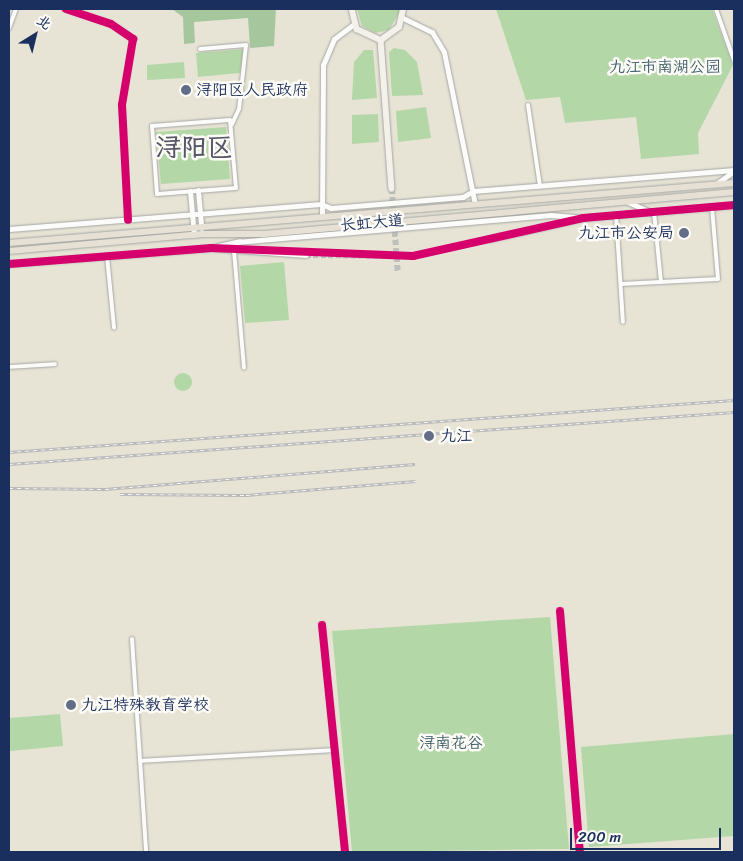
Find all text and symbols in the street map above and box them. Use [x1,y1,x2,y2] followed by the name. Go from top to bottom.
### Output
[31,8,57,37] text: 北
[10,10,60,60] north arrow
[609,57,721,77] park label: 九江市南湖公园
[196,80,308,100] place label: 浔阳区人民政府
[180,84,192,96] marker: 浔阳区人民政府
[155,132,233,164] district label: 浔阳区
[339,211,405,235] street label: 长虹大道
[578,223,674,243] place label: 九江市公安局
[678,227,690,239] marker: 九江市公安局
[440,426,472,446] place label: 九江
[422,429,436,443] marker: 九江
[81,695,209,715] place label: 九江特殊教育学校
[65,699,77,711] marker: 九江特殊教育学校
[419,733,483,753] park label: 浔南花谷
[573,818,724,850] scale bar
[578,824,621,850] text: 200 m

